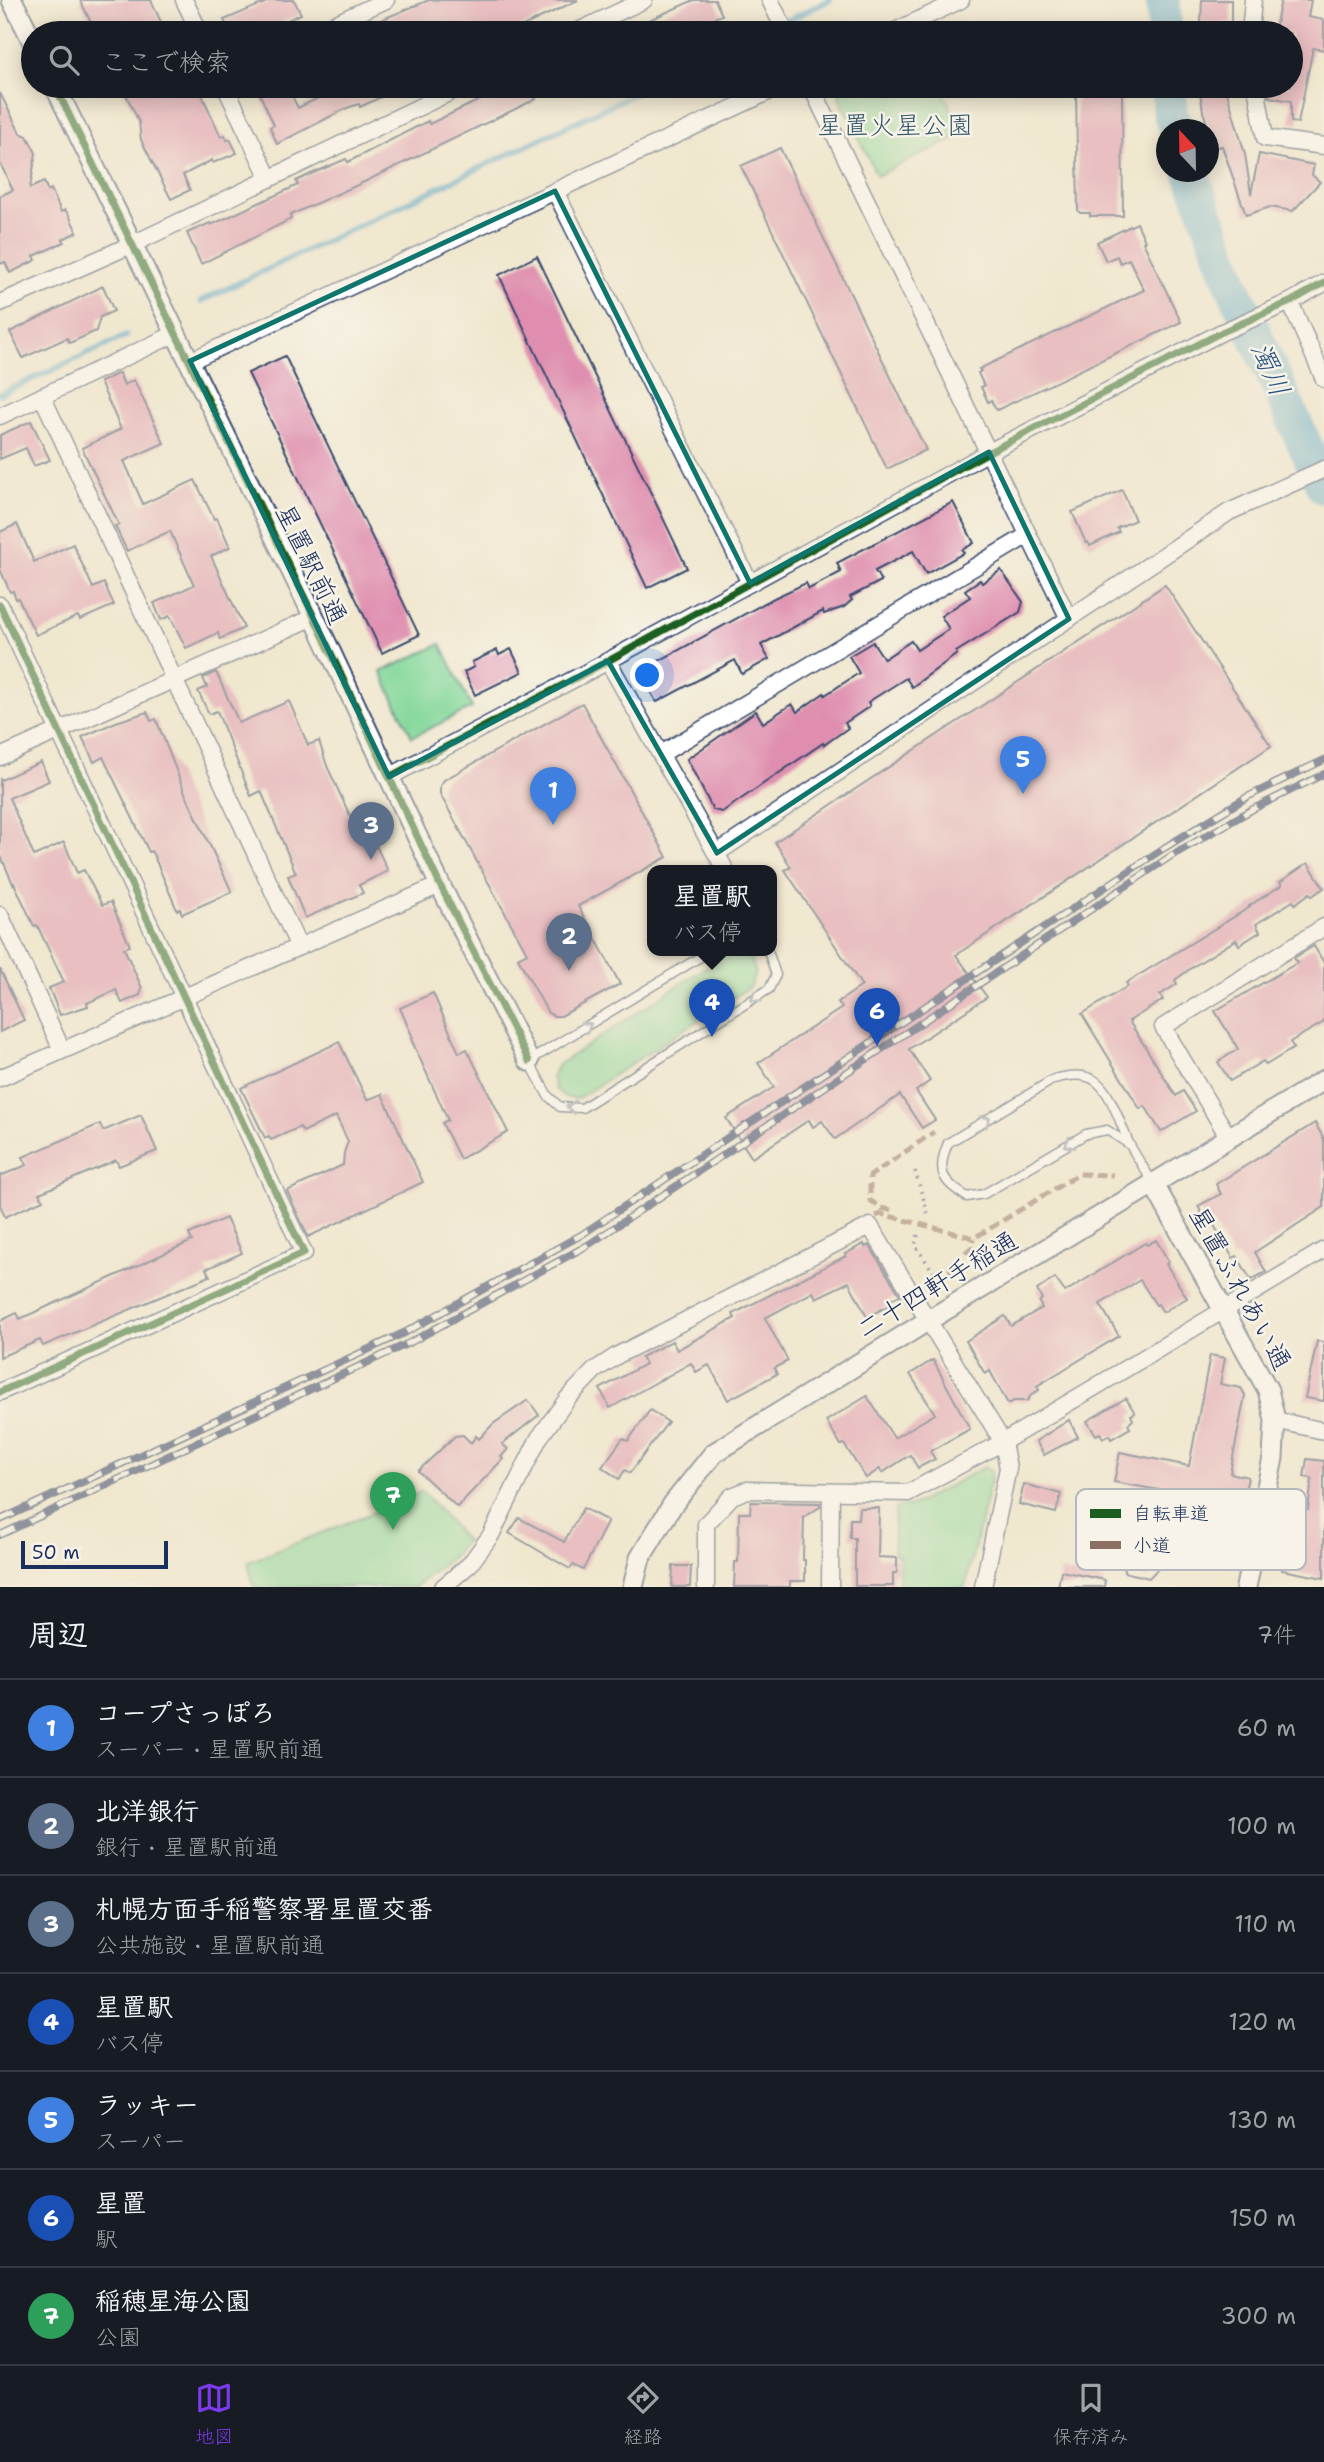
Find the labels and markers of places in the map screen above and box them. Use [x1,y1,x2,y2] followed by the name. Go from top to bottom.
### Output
[1000,736,1046,794] pin: 5
[530,767,576,825] pin: 1
[348,802,394,860] pin: 3
[546,913,592,971] pin: 2
[689,979,735,1037] pin: 4
[854,988,900,1046] pin: 6
[370,1472,416,1530] pin: 7

